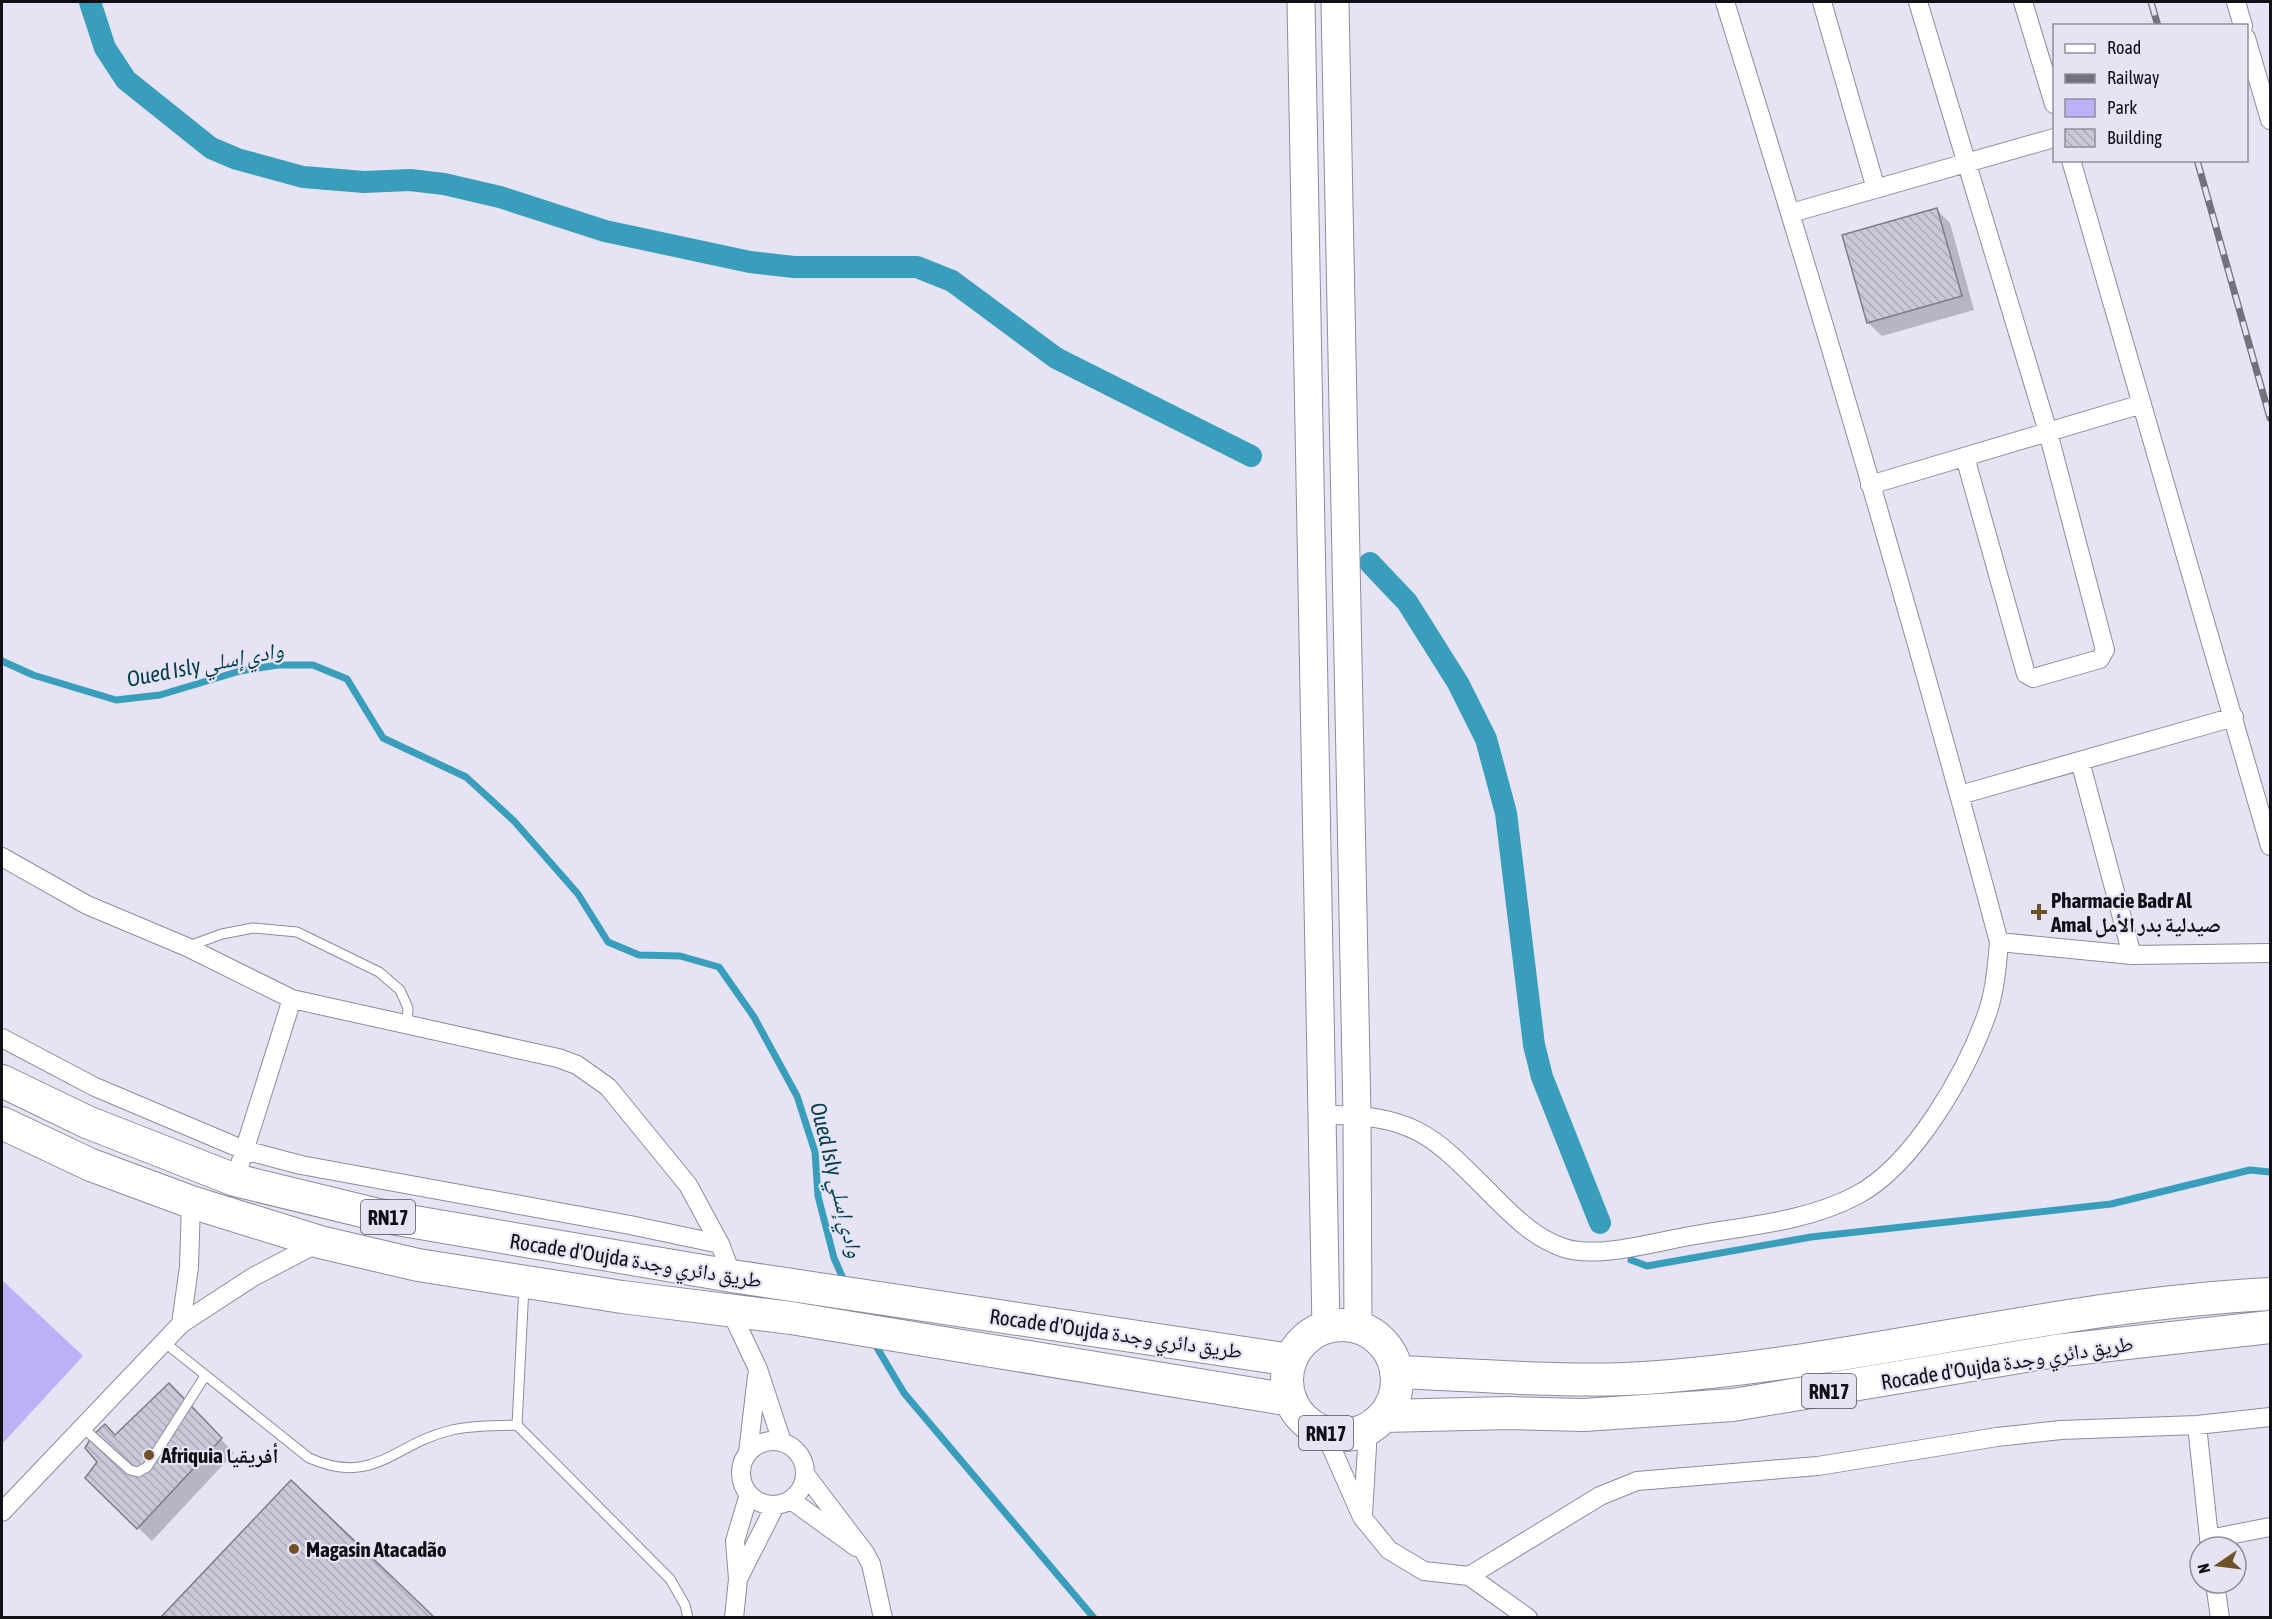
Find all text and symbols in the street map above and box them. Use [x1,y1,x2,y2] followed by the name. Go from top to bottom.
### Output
[2053,24,2248,162] legend
[2107,37,2141,58] text: Road
[2107,67,2159,88] text: Railway
[2107,97,2137,118] text: Park
[2107,127,2162,148] text: Building
[124,636,286,696] water label: Oued Isly وادي إسلي
[2050,888,2221,938] place label: Pharmacie Badr Al Amal صيدلية بدر الأمل
[2032,905,2046,919] marker: Pharmacie Badr Al Amal صيدلية بدر الأمل
[801,1100,869,1261] water label: Oued Isly وادي إسلي
[361,1200,415,1234] road number: RN17
[507,1228,764,1297] street label: Rocade d'Oujda طريق دائري وجدة
[987,1303,1244,1368] street label: Rocade d'Oujda طريق دائري وجدة
[1879,1330,2136,1399] street label: Rocade d'Oujda طريق دائري وجدة
[1802,1374,1856,1408] road number: RN17
[1299,1416,1353,1450] road number: RN17
[160,1442,278,1468] place label: Afriquia أفريقيا
[142,1448,156,1462] marker: Afriquia أفريقيا
[2188,1535,2248,1595] north arrow
[306,1537,447,1561] place label: Magasin Atacadão
[287,1542,301,1556] marker: Magasin Atacadão
[2194,1562,2213,1575] text: N

